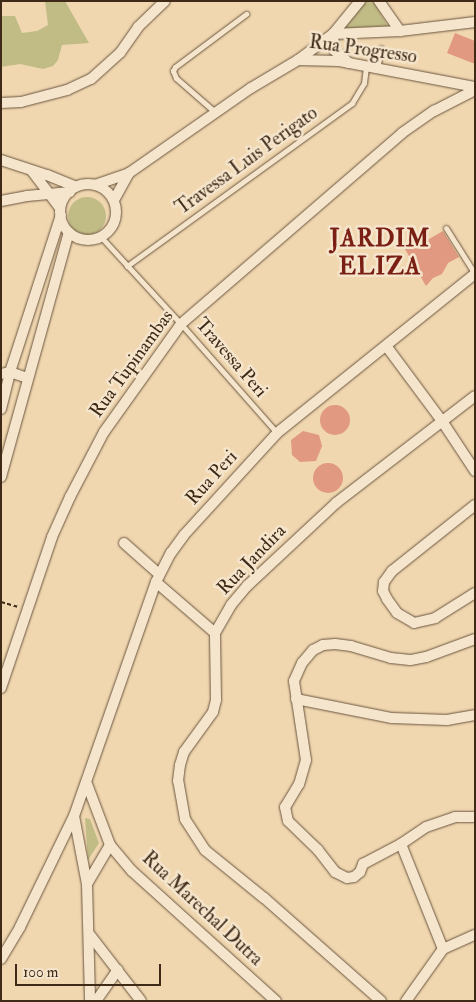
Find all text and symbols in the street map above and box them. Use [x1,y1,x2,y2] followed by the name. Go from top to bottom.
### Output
[308,31,418,69] street label: Rua Progresso
[172,102,322,220] street label: Travessa Luis Perigato
[329,225,431,281] district label: JARDIM ELIZA
[85,306,179,422] street label: Rua Tupinambas
[190,313,272,403] street label: Travessa Peri
[182,446,242,510] street label: Rua Peri
[213,520,291,600] street label: Rua Jandira
[137,847,267,971] street label: Rua Marechal Dutra
[18,954,164,986] scale bar
[23,963,58,982] text: 100 m

